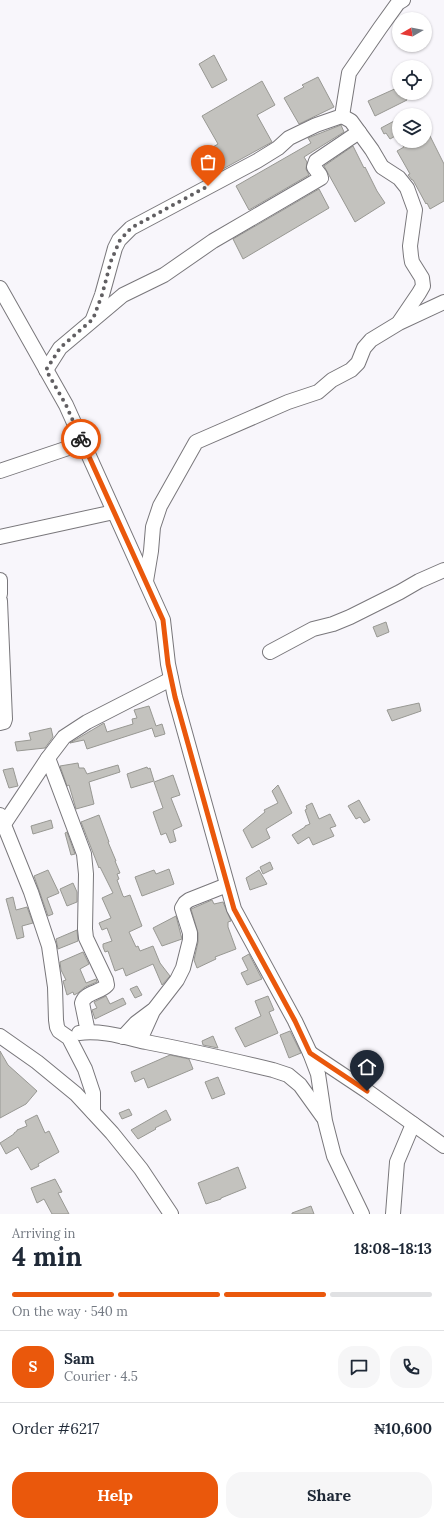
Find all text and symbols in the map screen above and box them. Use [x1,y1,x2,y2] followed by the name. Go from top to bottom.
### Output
[392,12,432,52] north arrow
[392,12,432,148] map controls
[392,60,432,100] button: locate
[392,108,432,148] button: layers
[191,145,225,186] pin
[197,151,219,173] icon: bag
[61,419,101,459] courier
[70,428,92,450] icon: bike
[350,1050,384,1091] pin
[356,1056,378,1078] icon: home
[12,1225,75,1242] text: Arriving in
[354,1239,432,1258] text: 18:08–18:13
[12,1240,82,1273] text: 4 min
[12,1303,128,1320] text: On the way · 540 m
[338,1346,380,1388] button: chat
[390,1346,432,1388] button: phone
[64,1349,95,1368] text: Sam
[29,1357,37,1376] text: S
[64,1368,138,1385] text: Courier · 4.5
[12,1419,99,1438] text: Order #6217
[374,1419,432,1438] text: ₦10,600
[12,1472,218,1518] button: Help
[226,1472,432,1518] button: Share

